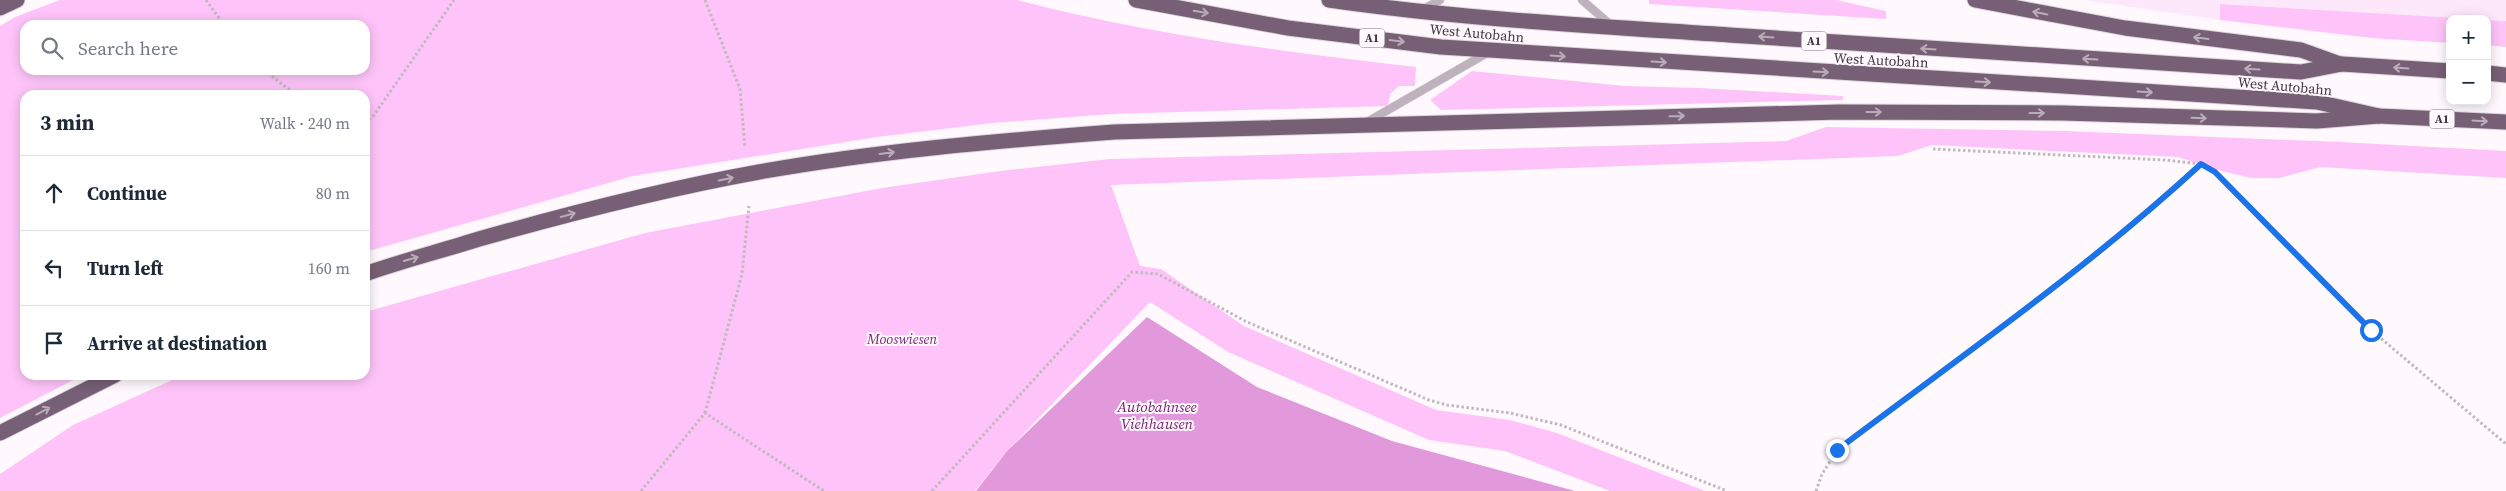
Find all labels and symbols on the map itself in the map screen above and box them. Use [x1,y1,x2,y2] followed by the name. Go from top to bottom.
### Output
[2033,7,2049,17] one-way arrow
[1193,8,1209,18] one-way arrow
[1429,19,1526,47] street label: West Autobahn
[1360,28,1384,48] road number: A1
[1802,31,1826,50] road number: A1
[1758,33,1774,42] one-way arrow
[2193,33,2209,43] one-way arrow
[1388,37,1404,47] one-way arrow
[1920,44,1936,53] one-way arrow
[1833,48,1929,72] street label: West Autobahn
[1550,51,1566,60] one-way arrow
[2082,54,2098,63] one-way arrow
[1651,58,1667,67] one-way arrow
[2393,63,2409,72] one-way arrow
[2244,64,2260,73] one-way arrow
[1813,68,1829,77] one-way arrow
[2237,72,2334,100] street label: West Autobahn
[1975,77,1991,87] one-way arrow
[2137,87,2153,96] one-way arrow
[1866,107,1882,117] one-way arrow
[2028,108,2044,118] one-way arrow
[2430,110,2454,128] road number: A1
[1668,111,1684,120] one-way arrow
[2191,113,2207,122] one-way arrow
[2472,116,2488,125] one-way arrow
[878,148,894,158] one-way arrow
[718,174,734,183] one-way arrow
[559,210,575,220] one-way arrow
[403,254,419,264] one-way arrow
[2360,319,2383,342] route start
[866,329,937,349] park label: Mooswiesen
[1116,396,1197,434] water label: Autobahnsee Viehhausen
[35,405,50,415] one-way arrow
[1826,439,1849,462] route end

